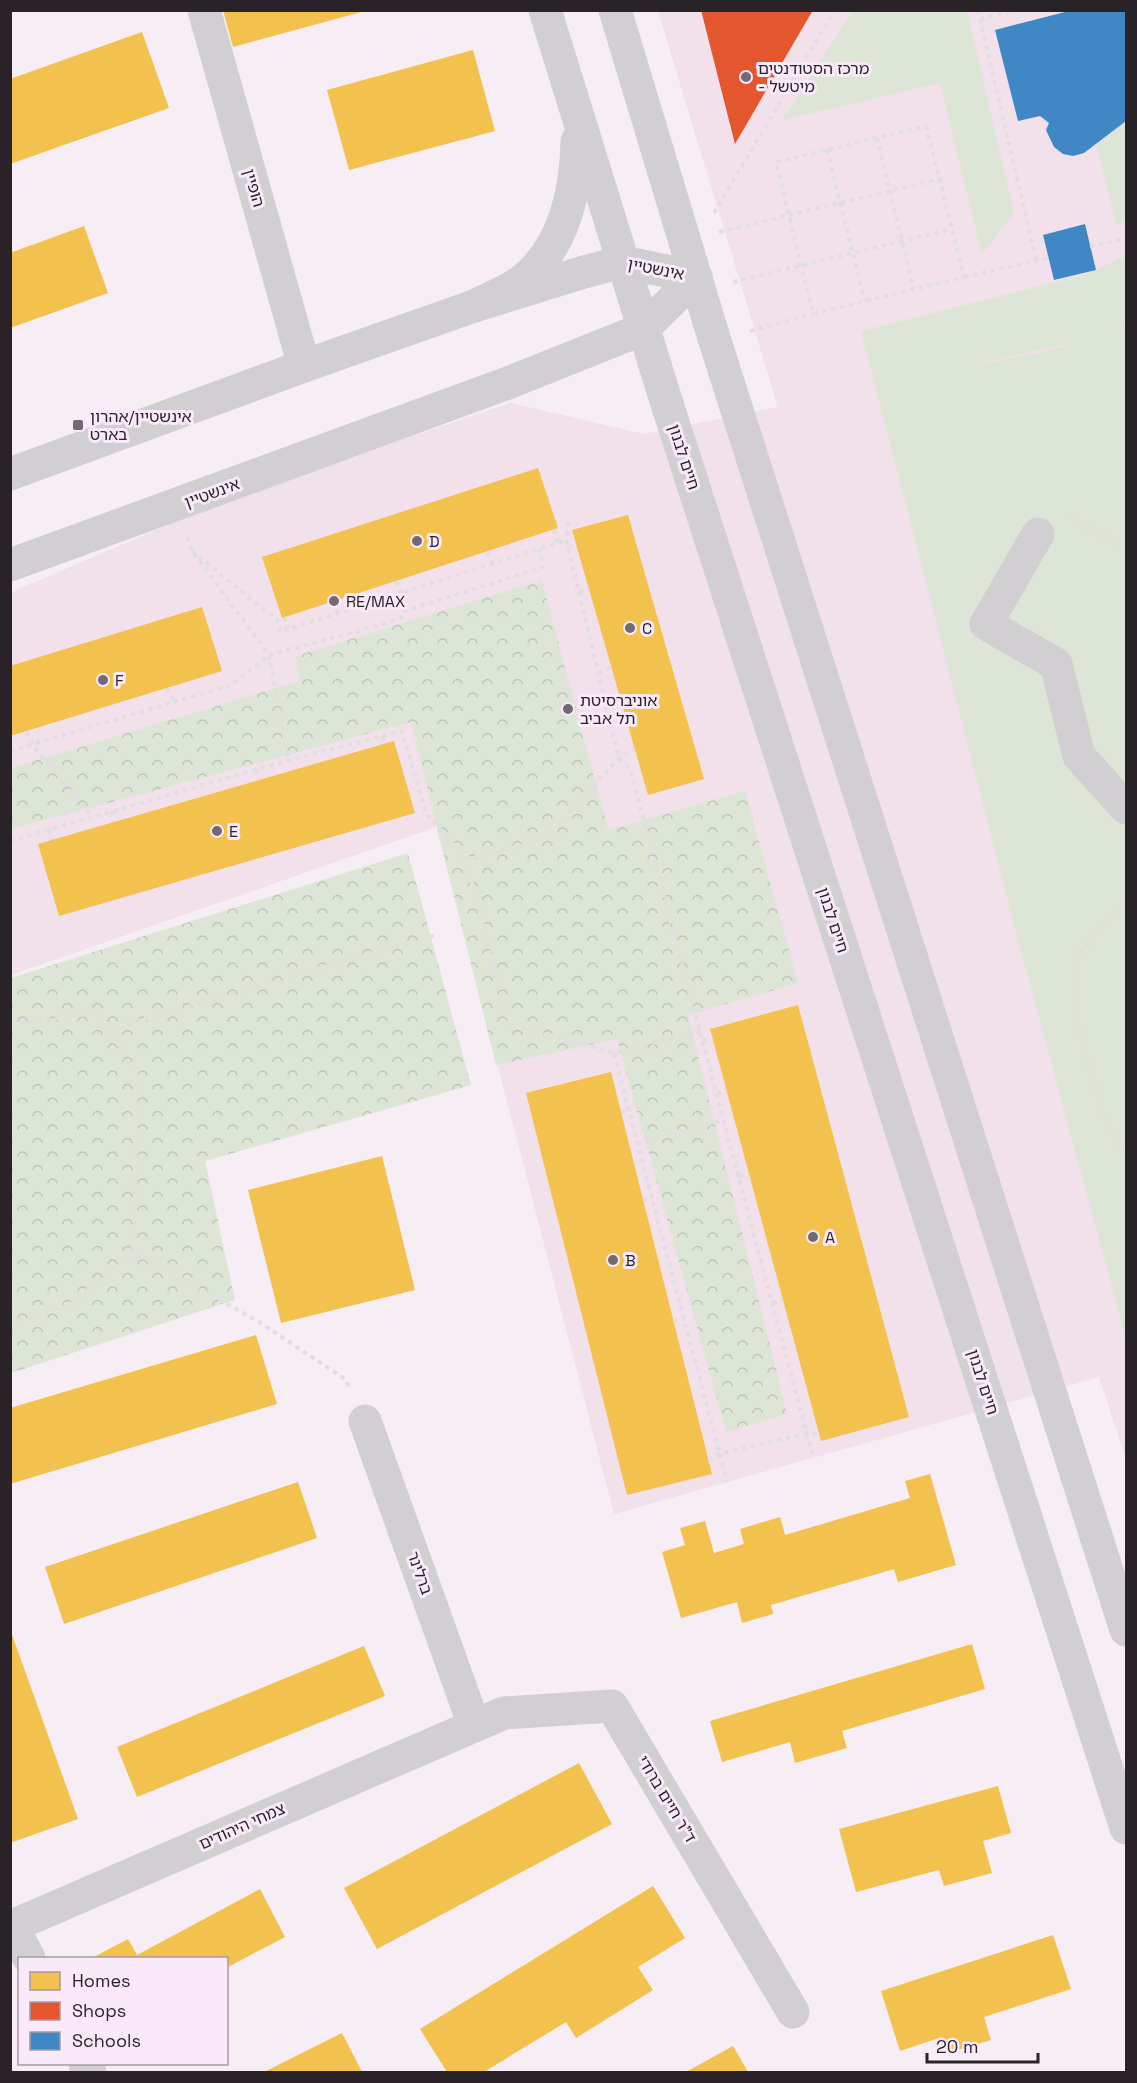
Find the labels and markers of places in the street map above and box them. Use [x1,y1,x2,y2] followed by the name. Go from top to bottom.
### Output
[758,58,869,97] place label: מרכז הסטודנטים - מיטשל
[739,70,753,84] marker: מרכז הסטודנטים - מיטשל
[90,406,192,445] place label: אינשטיין/אהרון בארט
[71,418,85,432] marker: אינשטיין/אהרון בארט
[429,531,440,552] place label: D
[410,534,424,548] marker: D
[346,591,405,612] place label: RE/MAX
[327,594,341,608] marker: RE/MAX
[642,618,652,639] place label: C
[623,621,637,635] marker: C
[115,670,124,691] place label: F
[96,673,110,687] marker: F
[580,690,657,729] place label: אוניברסיטת תל אביב
[561,702,575,716] marker: אוניברסיטת תל אביב
[229,821,238,842] place label: E
[210,824,224,838] marker: E
[825,1227,835,1248] place label: A
[806,1230,820,1244] marker: A
[625,1250,636,1271] place label: B
[606,1253,620,1267] marker: B

